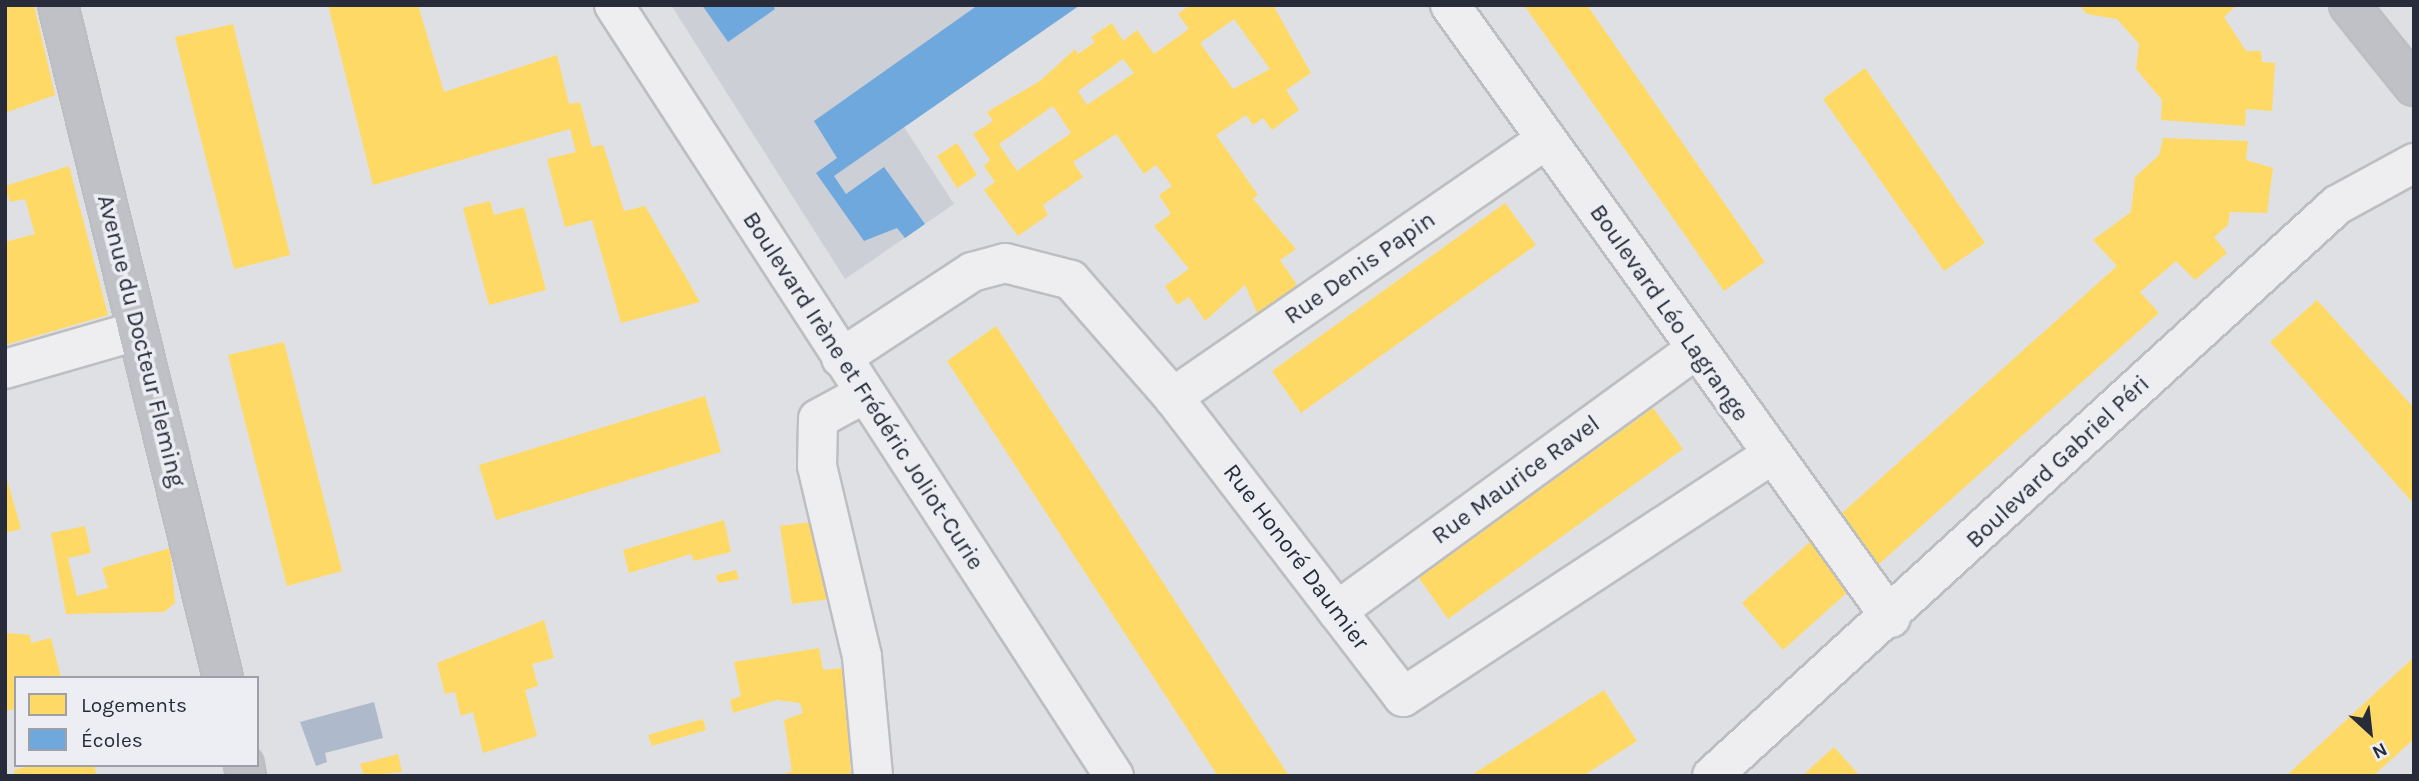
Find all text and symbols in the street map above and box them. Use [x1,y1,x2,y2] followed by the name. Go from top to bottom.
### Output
[91,192,191,490] street label: Avenue du Docteur Fleming
[1583,199,1755,427] street label: Boulevard Léo Lagrange
[1279,205,1441,331] street label: Rue Denis Papin
[736,206,990,576] street label: Boulevard Irène et Frédéric Joliot-Curie
[1960,370,2156,554] street label: Boulevard Gabriel Péri
[1426,409,1606,551] street label: Rue Maurice Ravel
[1217,459,1375,655] street label: Rue Honoré Daumier
[14,676,259,767] legend
[81,693,187,717] text: Logements
[2335,697,2405,767] north arrow
[81,728,143,752] text: Écoles
[2368,738,2391,764] text: N

